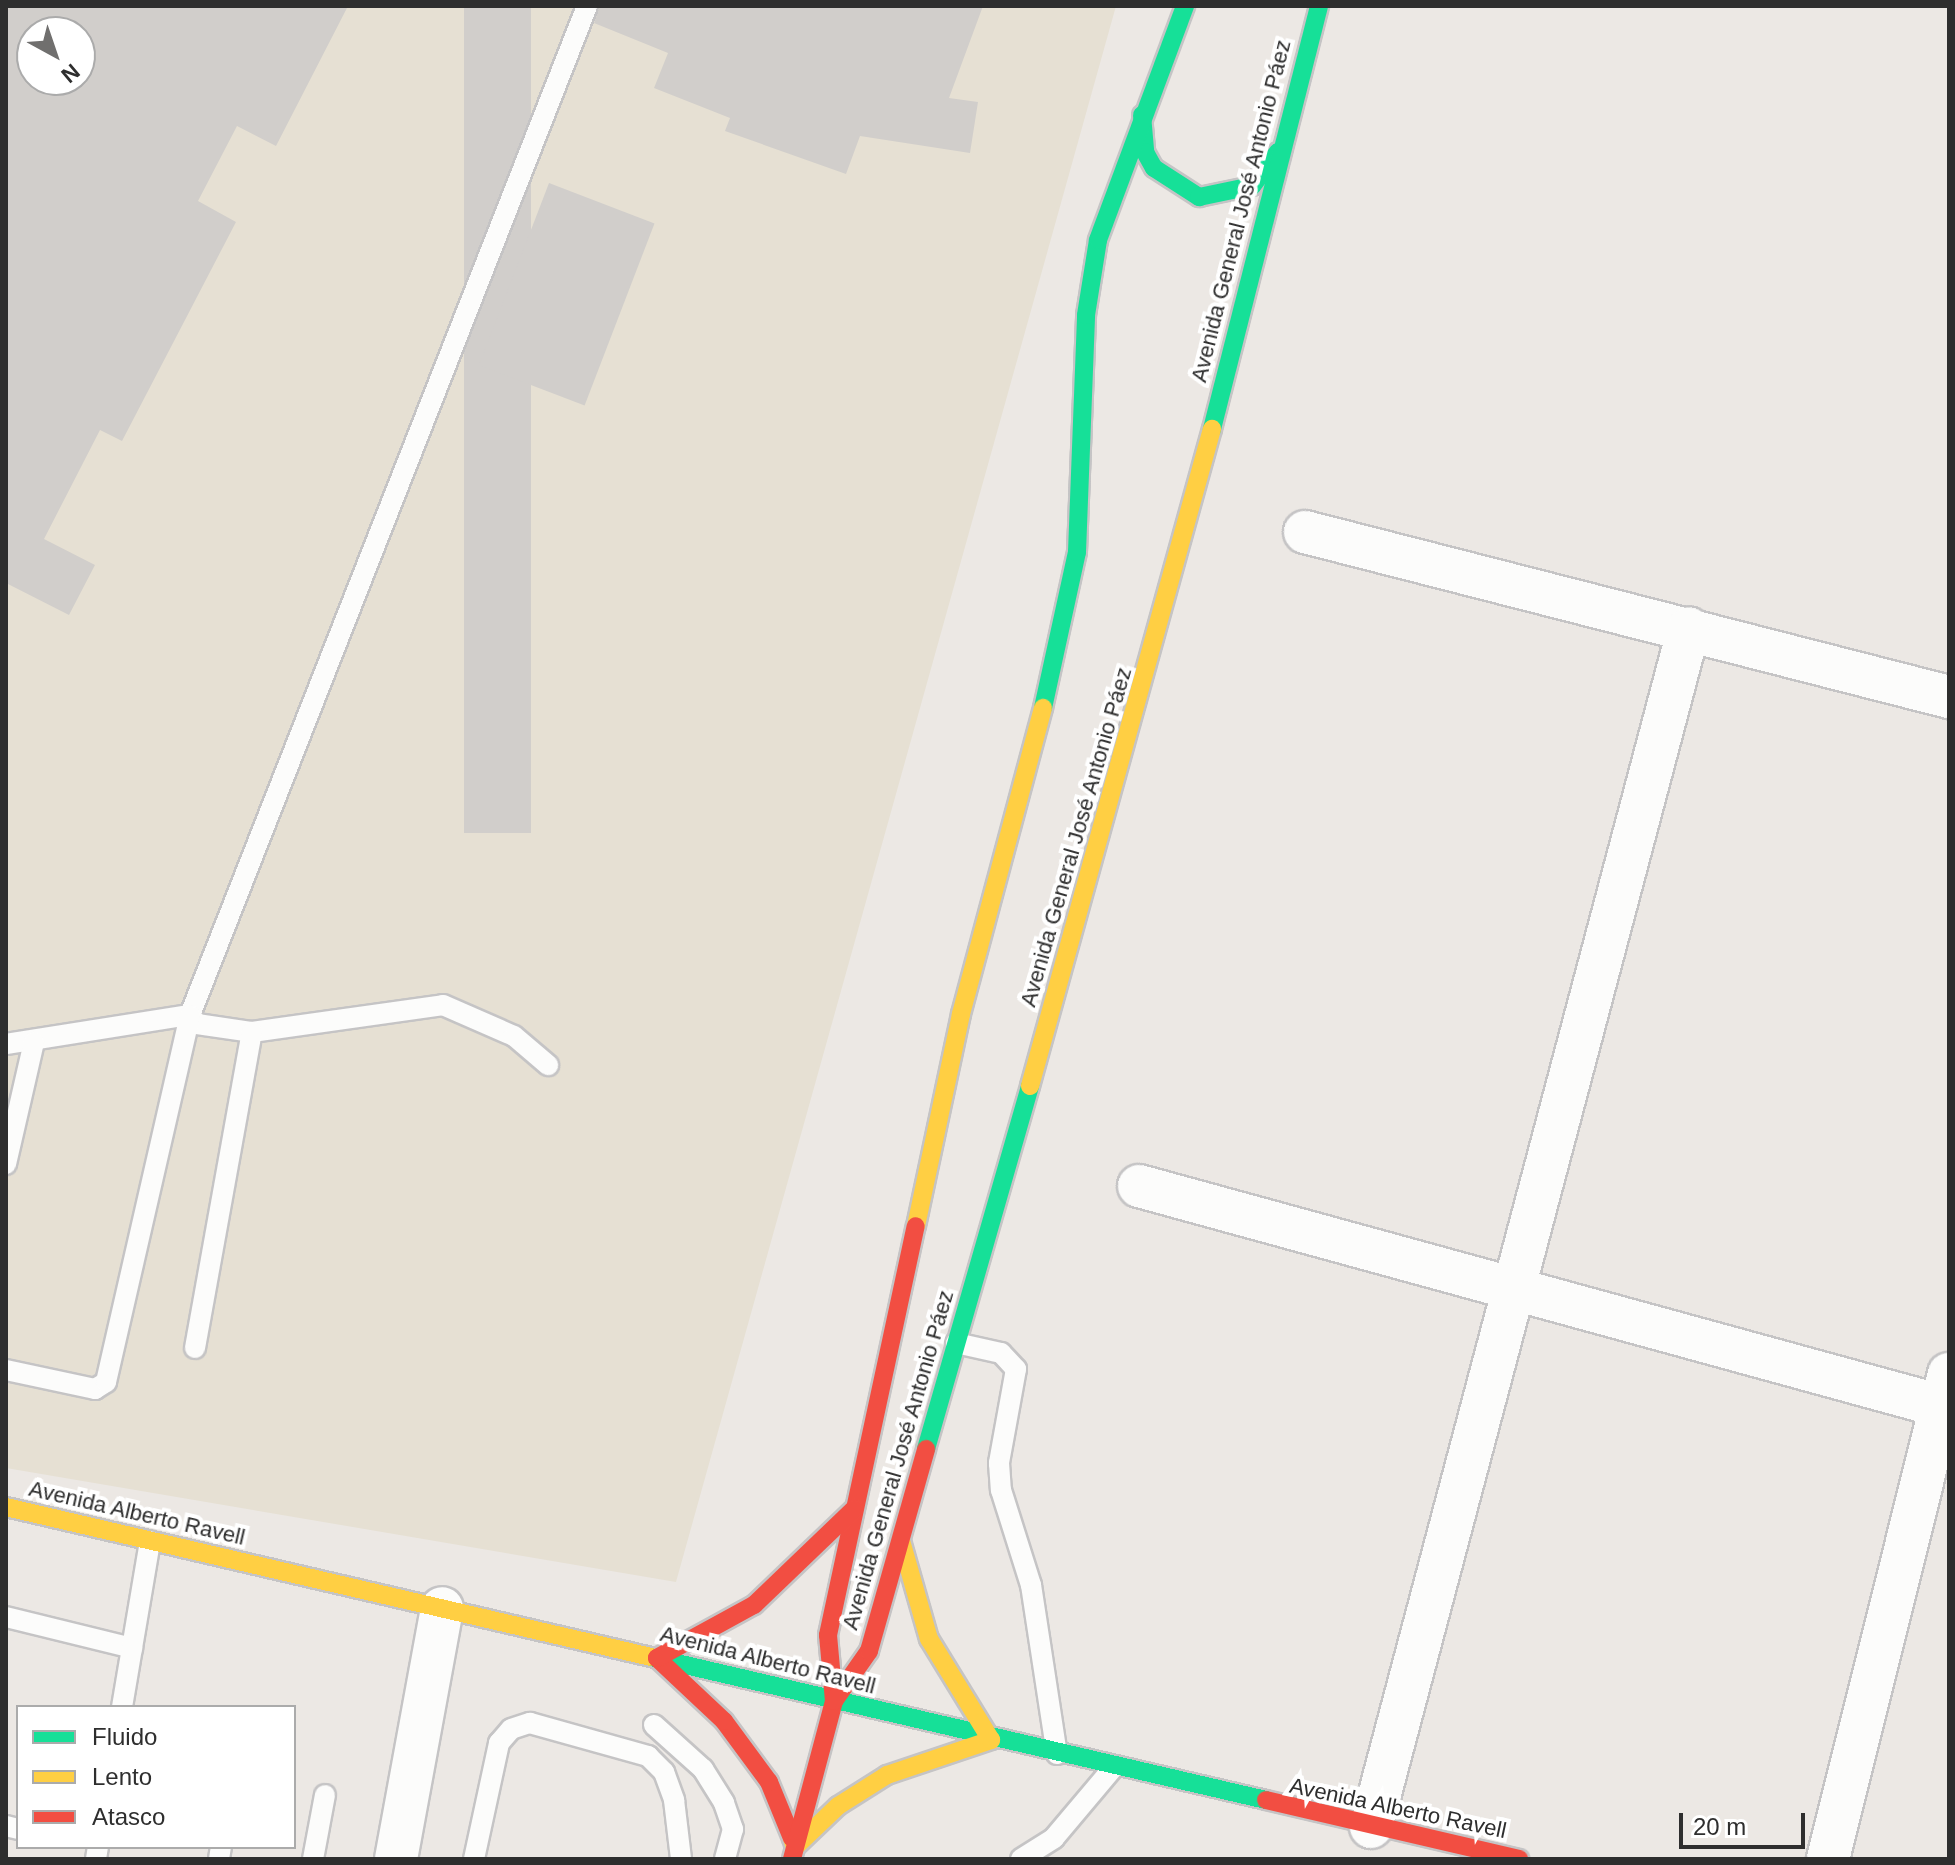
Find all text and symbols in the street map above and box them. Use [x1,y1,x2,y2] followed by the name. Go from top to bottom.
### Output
[16,16,96,96] north arrow
[1185,37,1297,385] street label: Avenida General José Antonio Páez
[56,59,85,88] text: N
[1015,664,1137,1010] street label: Avenida General José Antonio Páez
[837,1287,959,1633] street label: Avenida General José Antonio Páez
[26,1475,248,1551] street label: Avenida Alberto Ravell
[657,1620,879,1700] street label: Avenida Alberto Ravell
[16,1705,296,1849] legend
[92,1723,157,1750] text: Fluido
[92,1763,152,1790] text: Lento
[1287,1772,1509,1844] street label: Avenida Alberto Ravell
[1683,1797,1809,1847] scale bar
[92,1803,165,1830] text: Atasco
[1693,1813,1746,1840] text: 20 m

